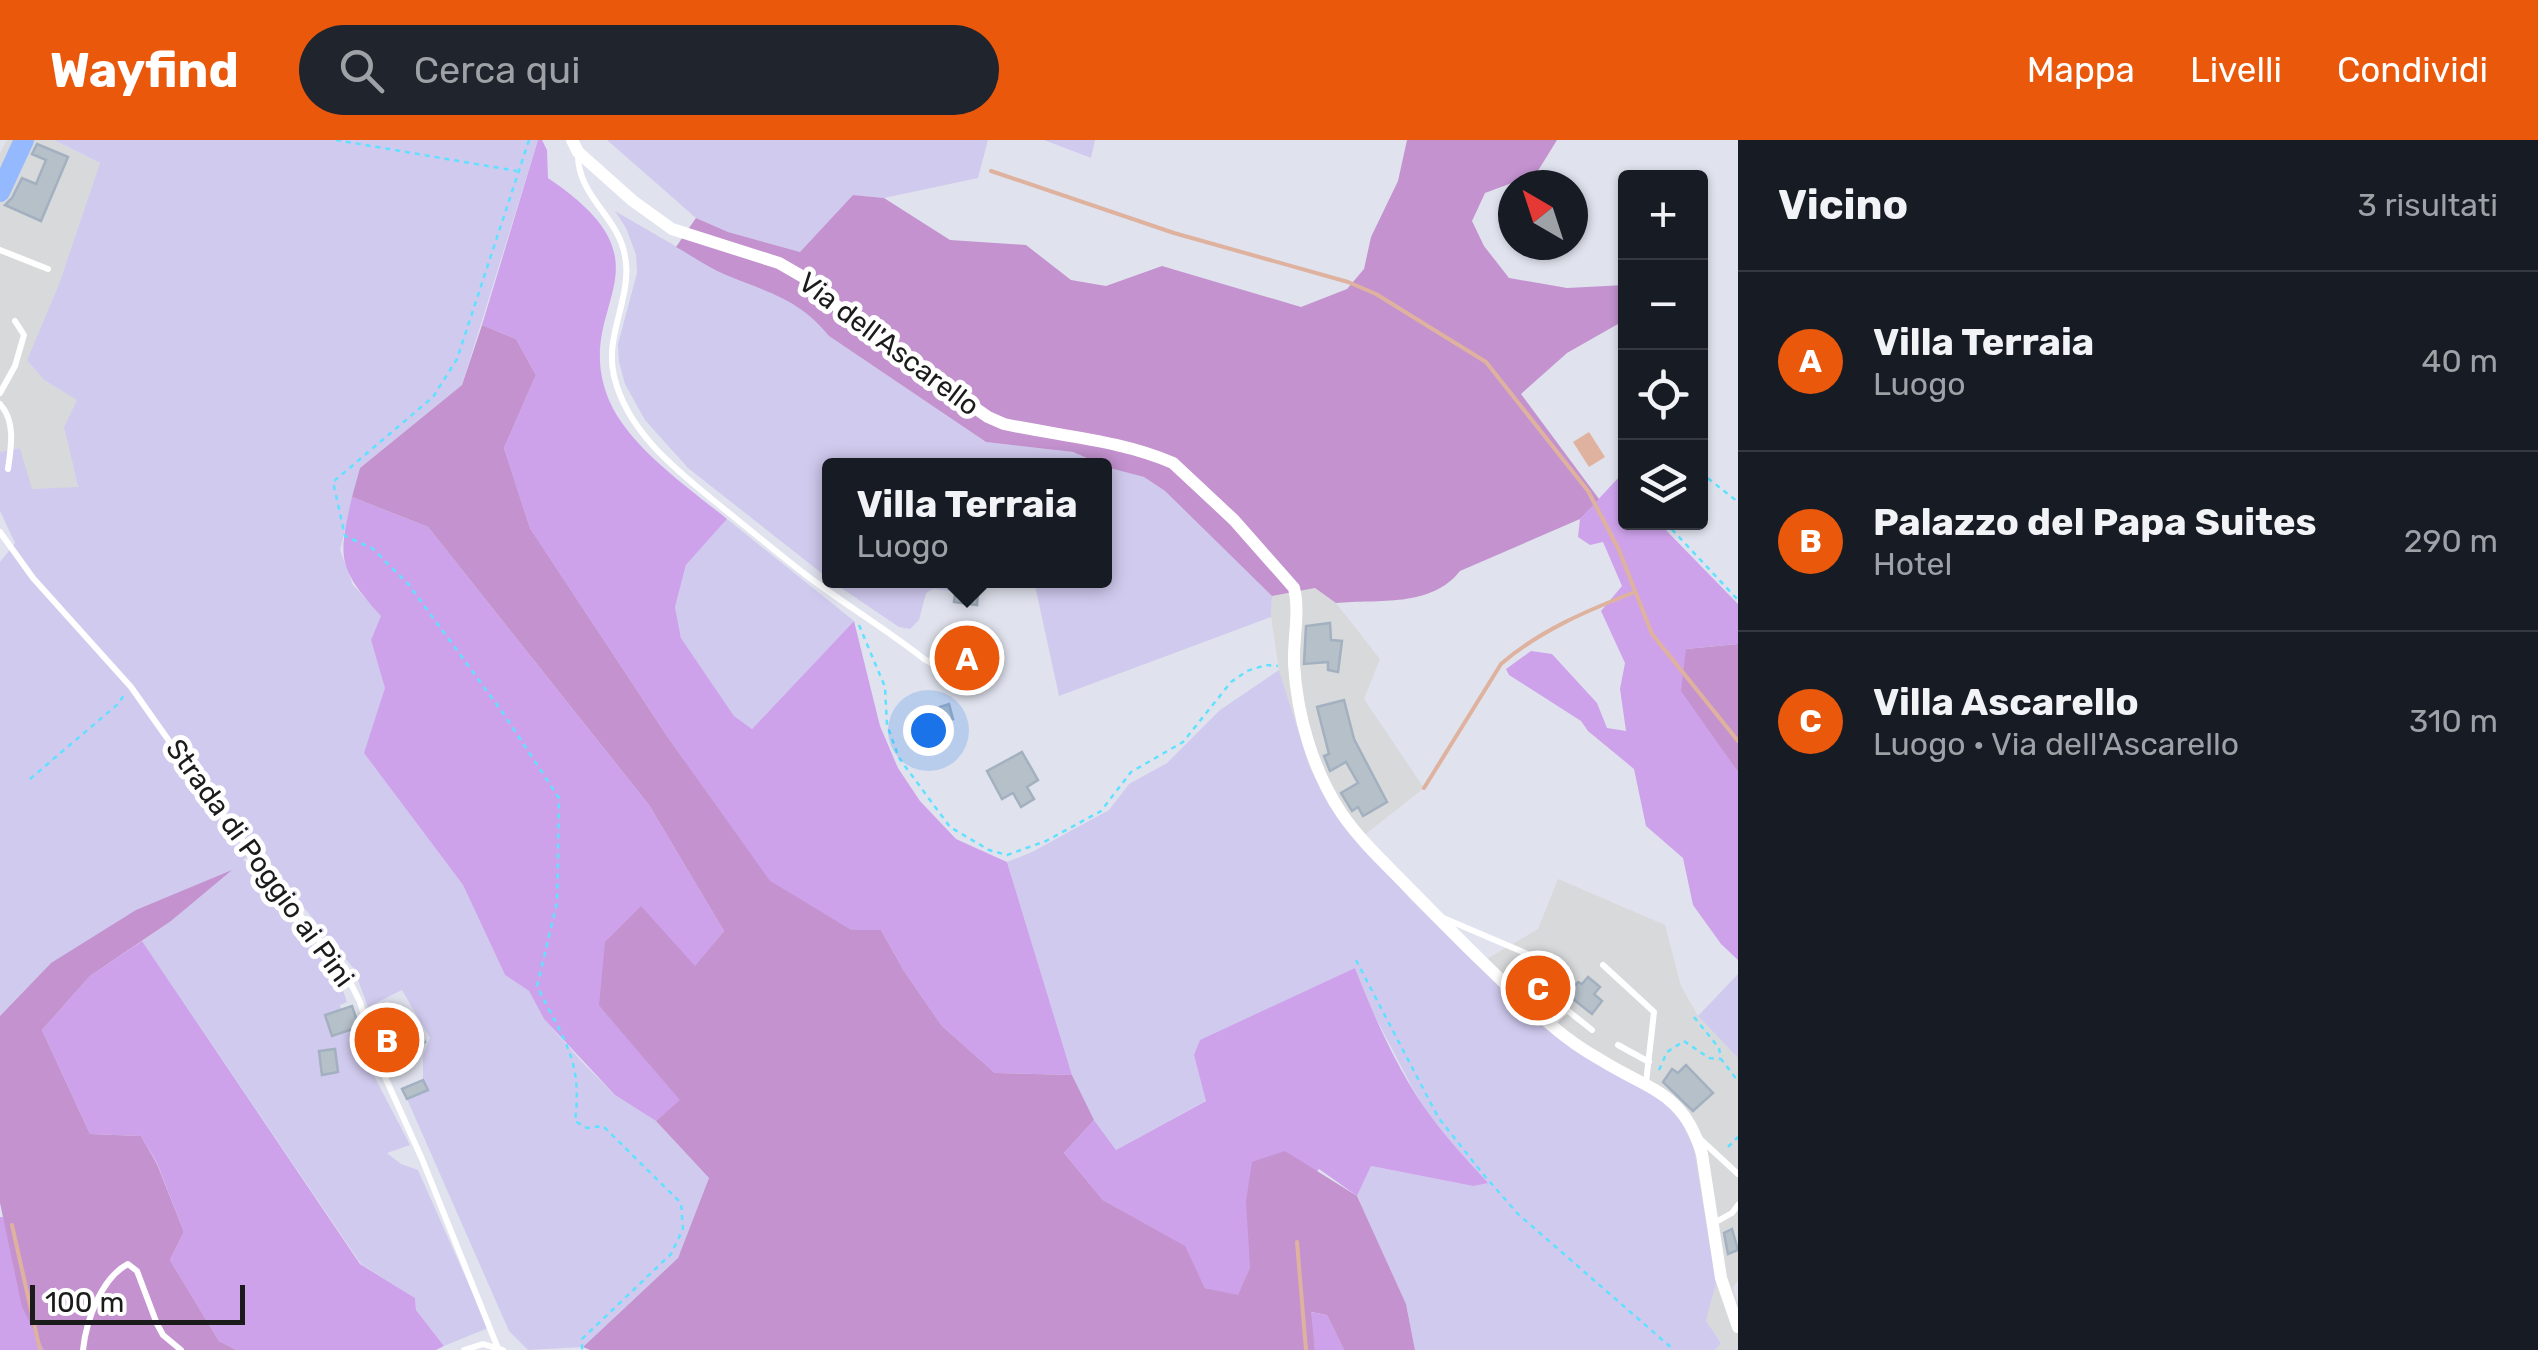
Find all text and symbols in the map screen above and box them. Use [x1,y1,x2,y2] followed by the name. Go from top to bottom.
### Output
[299,25,999,115] search box
[50,42,239,99] text: Wayfind
[334,43,389,98] icon: search
[414,47,580,93] text: Cerca qui
[2027,49,2135,91] text: Mappa
[2190,49,2282,91] text: Livelli
[2337,49,2488,91] text: Condividi
[1498,170,1588,260] north arrow
[1618,170,1708,530] map controls
[1618,170,1708,260] button: +
[1778,180,1908,230] text: Vicino
[2357,186,2498,224] text: 3 risultati
[1618,260,1708,350] button: −
[792,265,986,423] street label: Via dell'Ascarello
[1873,319,2094,365] text: Villa Terraia
[1799,342,1822,380] text: A
[2422,342,2498,380] text: 40 m
[1618,350,1708,440] button: locate
[1873,365,1966,403] text: Luogo
[1618,440,1708,530] button: layers
[822,458,1112,588] popup
[856,481,1078,527] text: Villa Terraia
[1873,499,2317,545] text: Palazzo del Papa Suites
[1799,522,1822,560] text: B
[2404,522,2498,560] text: 290 m
[856,527,949,565] text: Luogo
[1873,545,1952,583] text: Hotel
[934,620,1000,696] pin: A
[1873,679,2139,725] text: Villa Ascarello
[1799,702,1822,740] text: C
[2409,702,2498,740] text: 310 m
[903,705,954,756] your location
[1873,725,2239,763] text: Luogo · Via dell'Ascarello
[159,733,361,993] street label: Strada di Poggio ai Pini
[1506,950,1570,1026] pin: C
[354,1002,420,1078] pin: B
[30,1280,245,1324] scale bar
[45,1286,124,1319] text: 100 m

